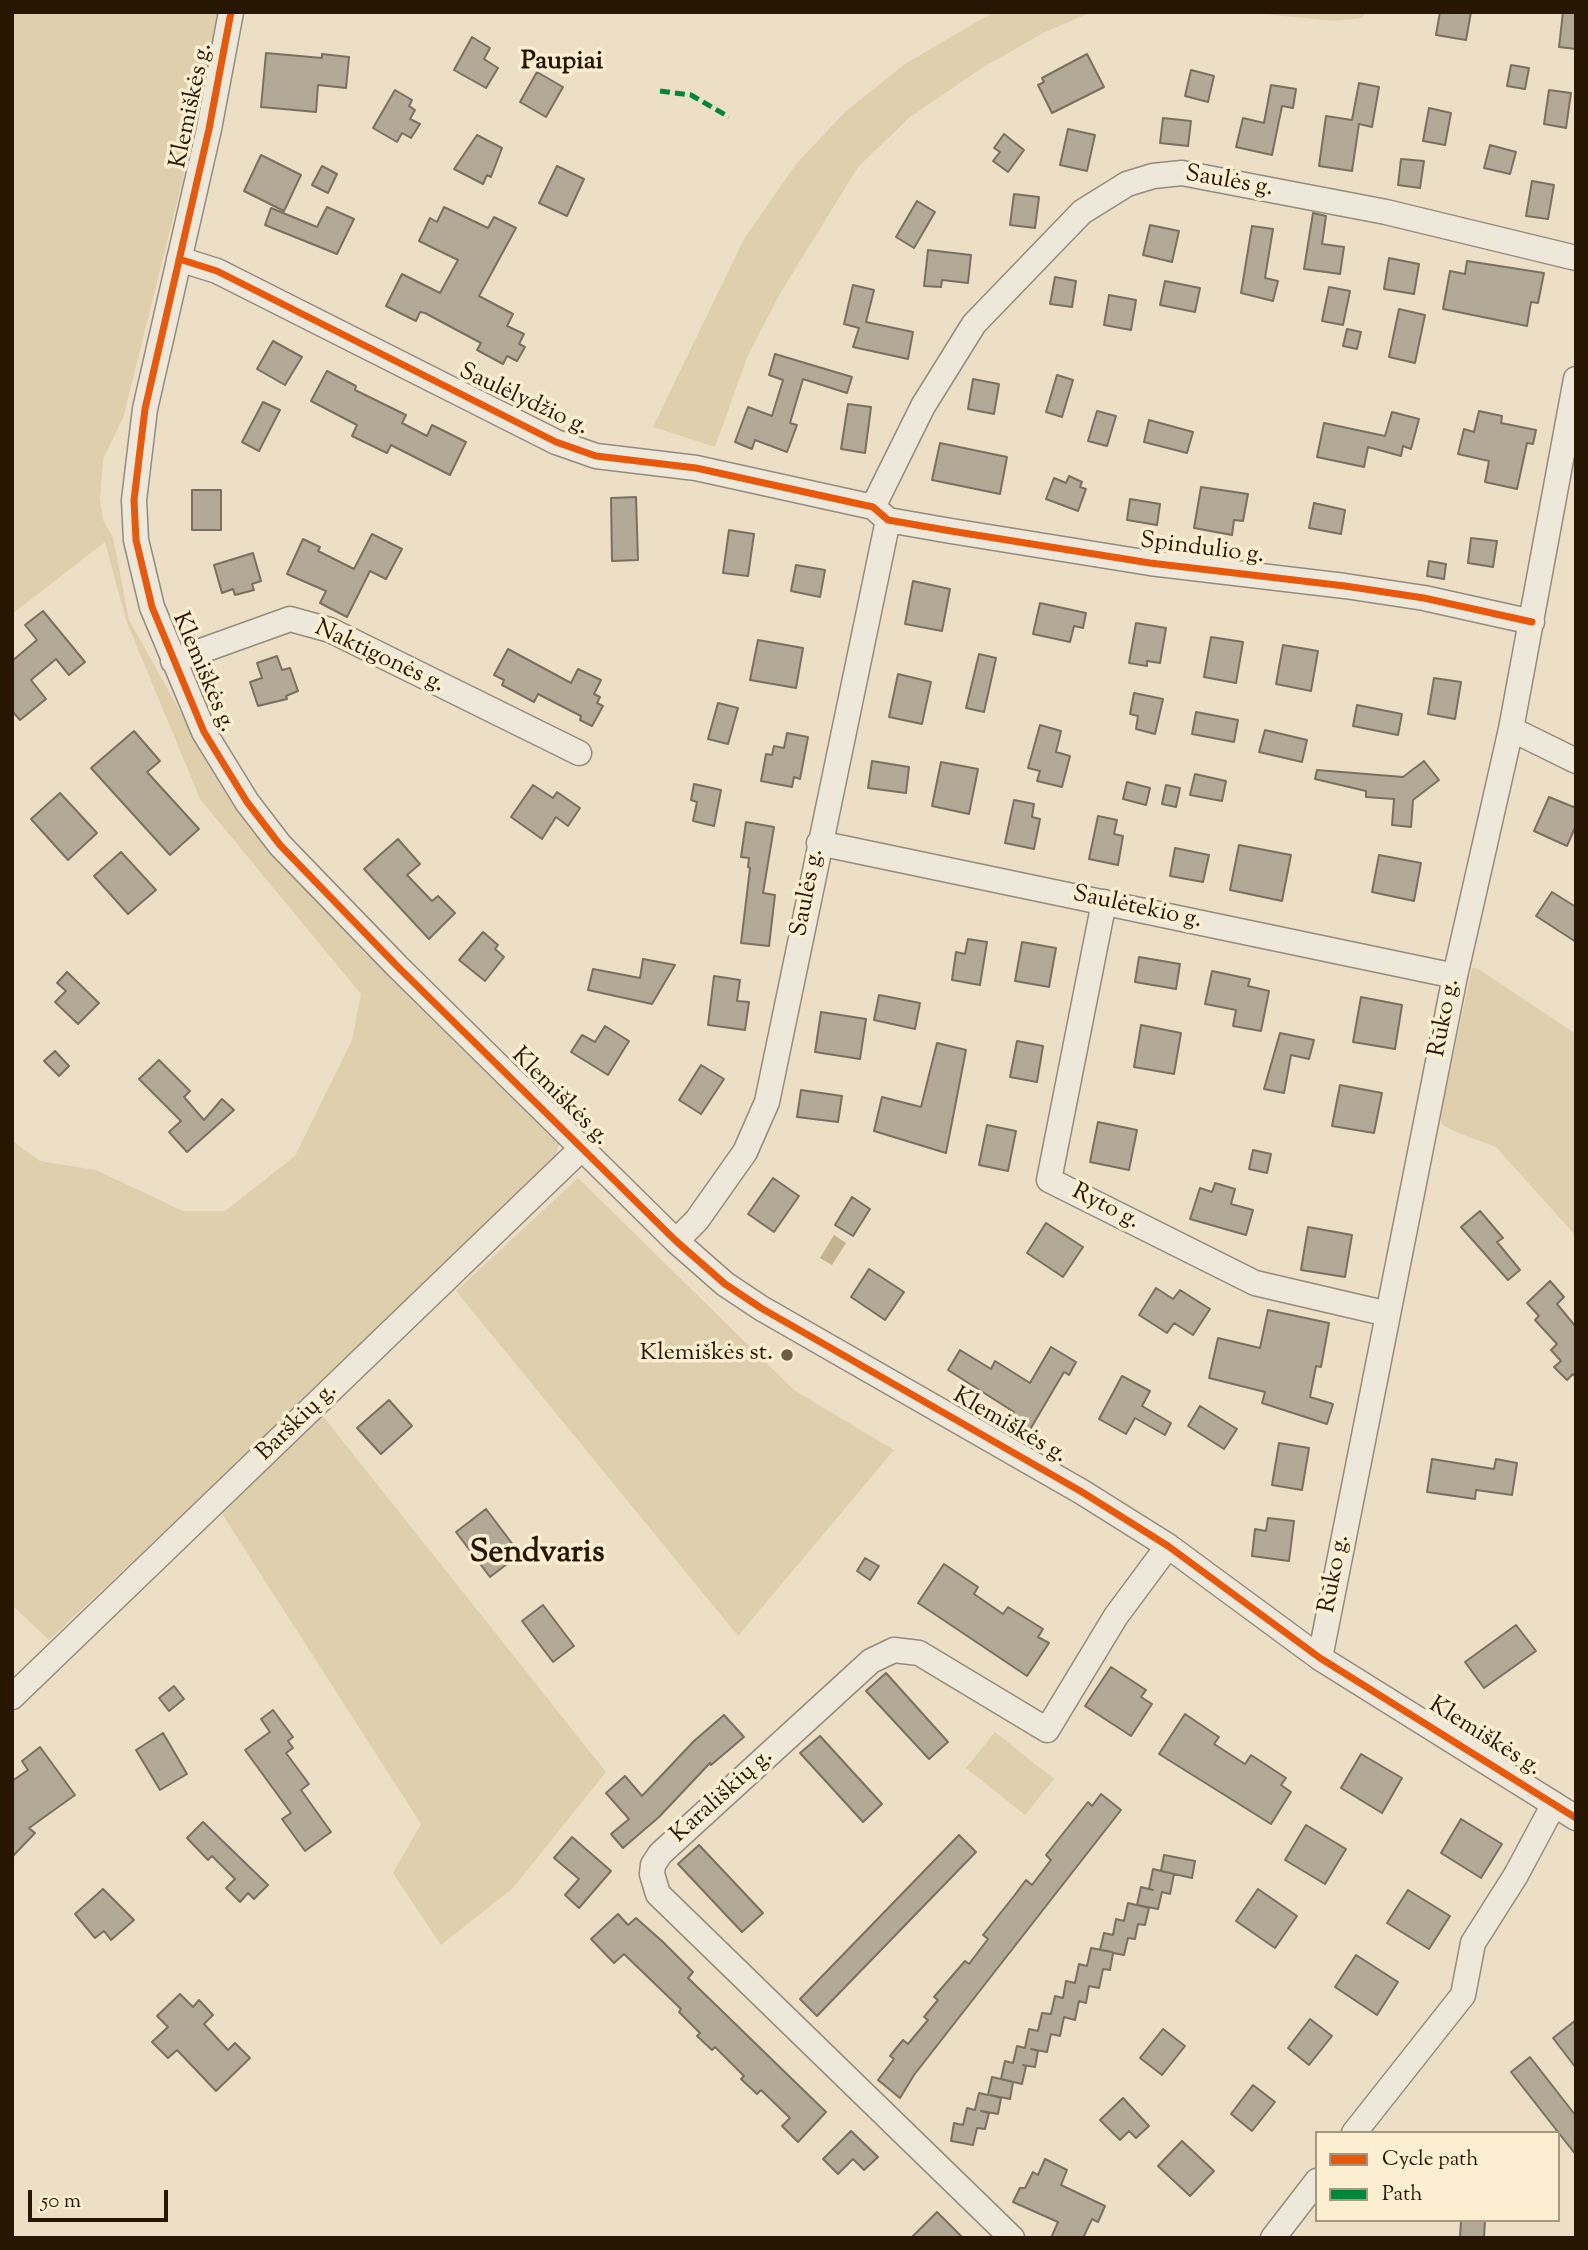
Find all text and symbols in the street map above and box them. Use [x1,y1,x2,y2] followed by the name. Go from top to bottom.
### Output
[166,41,220,171] street label: Klemiškės g.
[521,48,603,80] district label: Paupiai
[1183,161,1275,205] street label: Saulės g.
[454,358,592,444] street label: Saulėlydžio g.
[1138,528,1266,572] street label: Spindulio g.
[164,609,240,737] street label: Klemiškės g.
[309,615,449,701] street label: Naktigonės g.
[786,847,832,939] street label: Saulės g.
[1070,881,1204,937] street label: Saulėtekio g.
[1424,976,1468,1060] street label: Rūko g.
[504,1043,614,1153] street label: Klemiškės g.
[1066,1179,1144,1237] street label: Ryto g.
[640,1341,773,1369] place label: Klemiškės st.
[779,1347,795,1363] marker: Klemiškės st.
[252,1378,344,1468] street label: Barškių g.
[947,1383,1071,1471] street label: Klemiškės g.
[1314,1532,1358,1616] street label: Rūko g.
[469,1537,605,1575] district label: Sendvaris
[1422,1692,1546,1784] street label: Klemiškės g.
[666,1744,780,1850] street label: Karališkių g.
[1315,2131,1560,2222] legend
[1382,2145,1479,2175] text: Cycle path
[32,2176,172,2220] scale bar
[1382,2180,1423,2210] text: Path
[41,2187,81,2217] text: 50 m

